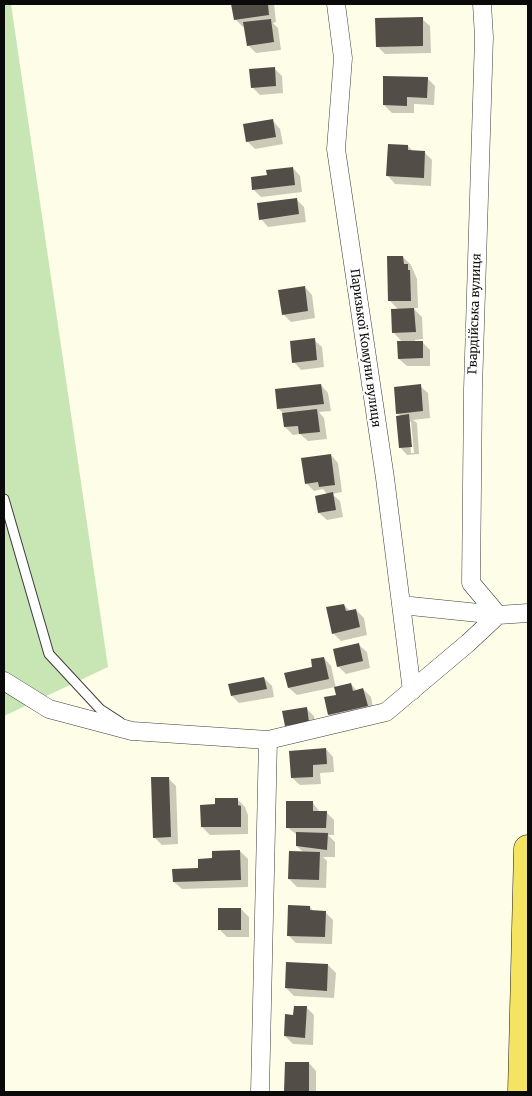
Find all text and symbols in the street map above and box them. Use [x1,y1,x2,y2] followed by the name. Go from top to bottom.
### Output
[466,253,484,375] street label: Гвардійська вулиця
[347,268,383,428] street label: Паризької Комуни вулиця

